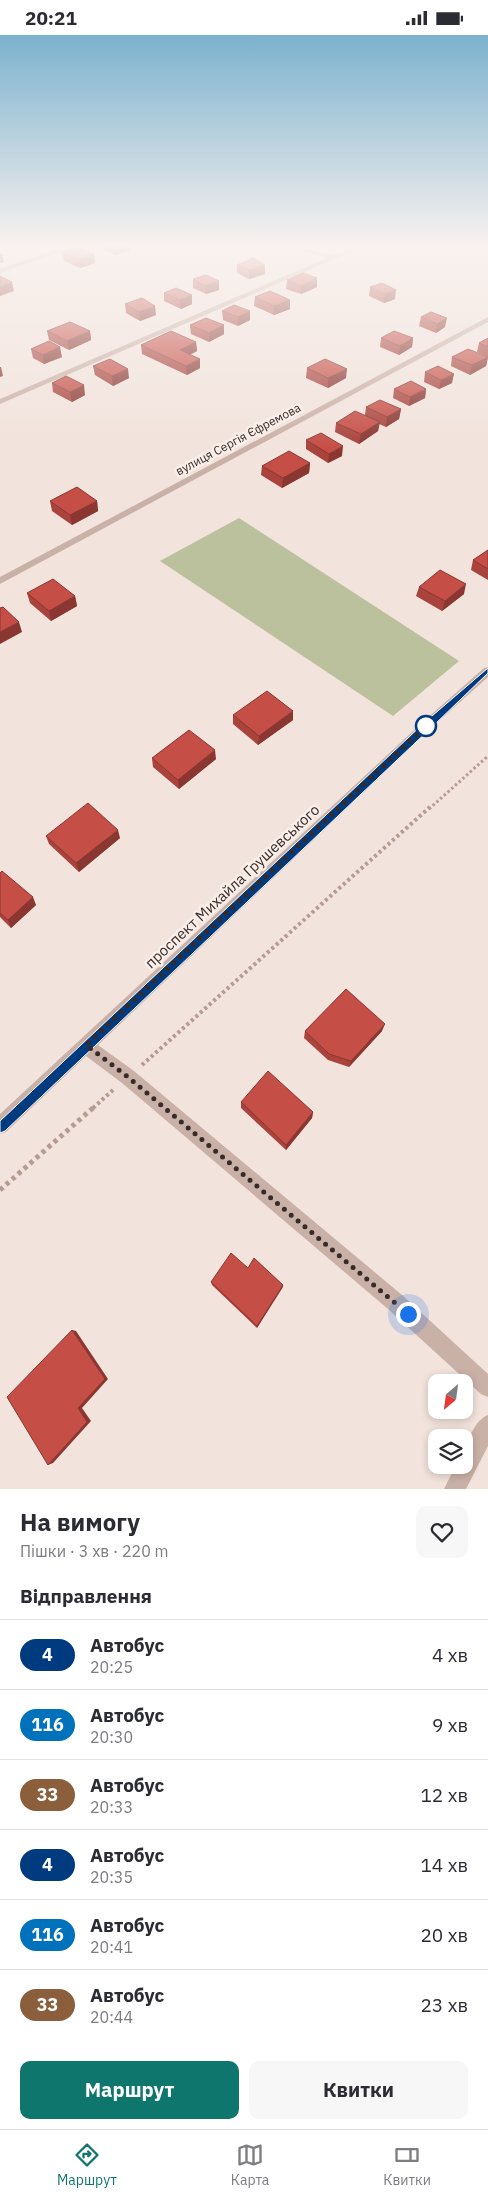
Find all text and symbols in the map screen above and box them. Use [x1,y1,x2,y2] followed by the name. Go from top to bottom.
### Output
[25,6,77,30] text: 20:21
[173,399,304,478] street label: вулиця Сергія Єфремова
[415,715,437,737] unlabelled marker
[141,800,323,972] street label: проспект Михайла Грушевського
[396,1302,421,1327] your location
[428,1374,472,1419] north arrow
[428,1374,473,1474] map controls
[428,1429,473,1474] button: layers
[20,1506,140,1538] text: На вимогу
[416,1506,468,1558] button: heart
[20,1541,169,1561] text: Пішки · 3 хв · 220 m
[20,1584,152,1608] text: Відправлення
[90,1633,164,1657] text: Автобус
[42,1643,53,1666] text: 4
[432,1643,468,1667] text: 4 хв
[90,1657,133,1677] text: 20:25
[90,1703,164,1727] text: Автобус
[31,1713,64,1736] text: 116
[432,1713,468,1737] text: 9 хв
[90,1727,133,1747] text: 20:30
[90,1773,164,1797] text: Автобус
[37,1783,58,1806] text: 33
[420,1783,468,1807] text: 12 хв
[90,1797,133,1817] text: 20:33
[90,1843,164,1867] text: Автобус
[42,1853,53,1876] text: 4
[420,1853,468,1877] text: 14 хв
[90,1867,133,1887] text: 20:35
[90,1913,164,1937] text: Автобус
[31,1923,64,1946] text: 116
[420,1923,468,1947] text: 20 хв
[90,1937,133,1957] text: 20:41
[90,1983,164,2007] text: Автобус
[37,1993,58,2016] text: 33
[420,1993,468,2017] text: 23 хв
[90,2007,133,2027] text: 20:44
[20,2061,239,2119] button: Маршрут
[249,2061,468,2119] button: Квитки
[57,2141,117,2189] tab: Маршрут
[231,2141,269,2189] tab: Карта
[383,2141,431,2189] tab: Квитки

